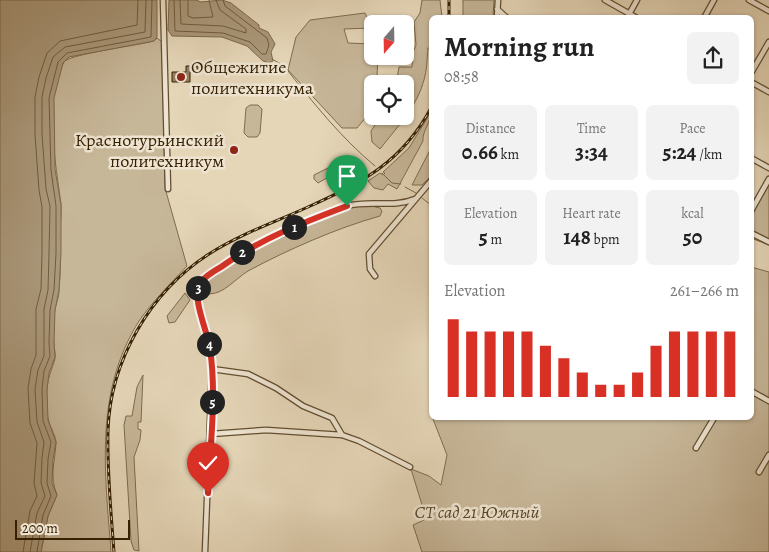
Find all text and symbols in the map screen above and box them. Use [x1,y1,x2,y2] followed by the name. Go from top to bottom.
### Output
[364,15,414,65] north arrow
[364,15,414,125] map controls
[444,28,594,66] text: Morning run
[687,32,739,84] button: share
[191,55,314,100] place label: Общежитие политехникума
[444,66,479,88] text: 08:58
[175,71,187,83] marker: Общежитие политехникума
[364,75,414,125] button: locate
[465,119,516,138] text: Distance
[577,119,606,138] text: Time
[680,119,705,138] text: Pace
[75,128,224,173] place label: Краснотурьинский политехникум
[462,138,498,166] text: 0.66
[575,138,608,166] text: 3:34
[663,138,697,166] text: 5:24
[228,144,240,156] marker: Краснотурьинский политехникум
[498,145,519,164] text: km
[697,145,722,164] text: /km
[326,155,368,206] pin
[333,162,361,190] icon: arrive
[464,204,517,223] text: Elevation
[562,204,621,223] text: Heart rate
[681,204,704,223] text: kcal
[282,214,306,240] pin: 1
[292,218,297,237] text: 1
[479,223,488,251] text: 5
[563,223,591,251] text: 148
[683,223,702,251] text: 50
[488,230,502,249] text: m
[591,230,620,249] text: bpm
[230,240,254,264] pin: 2
[239,243,246,262] text: 2
[186,276,210,300] pin: 3
[195,279,202,298] text: 3
[444,280,505,302] text: Elevation
[670,280,739,302] text: 261–266 m
[196,332,222,356] pin: 4
[206,335,213,354] text: 4
[200,390,224,414] pin: 5
[210,393,215,412] text: 5
[187,442,229,493] pin
[194,449,222,477] icon: check
[415,500,540,524] park label: СТ сад 21 Южный
[15,517,130,540] scale bar
[22,519,58,538] text: 200 m

